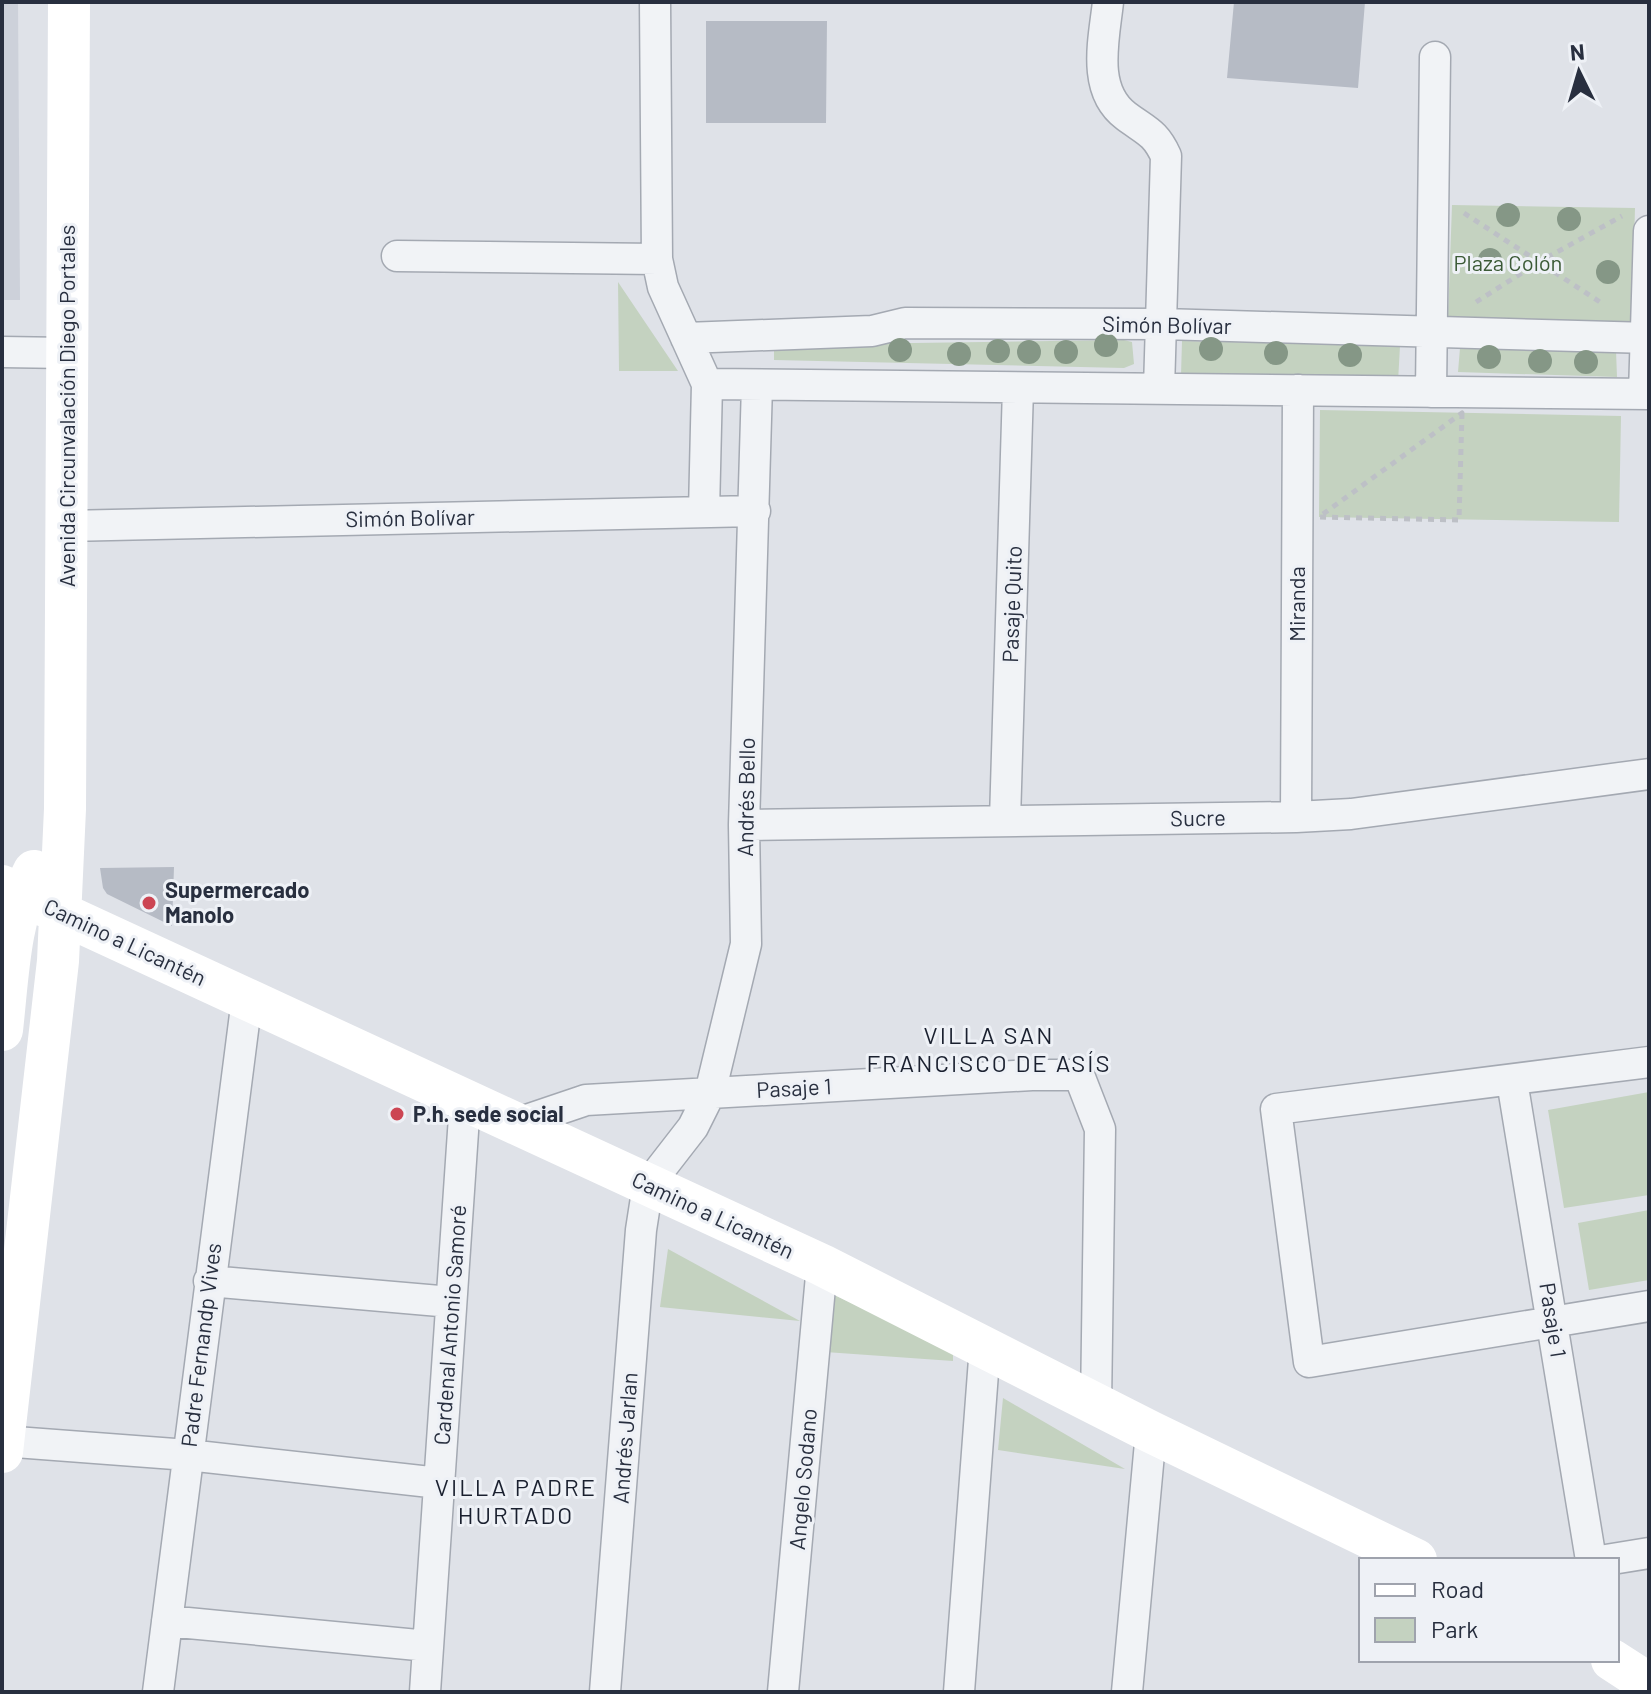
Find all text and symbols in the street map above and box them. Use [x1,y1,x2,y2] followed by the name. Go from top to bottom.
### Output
[1539,32,1619,112] north arrow
[1569,37,1586,65] text: N
[53,225,79,587] street label: Avenida Circunvalación Diego Portales
[1454,249,1562,275] park label: Plaza Colón
[1102,310,1232,338] street label: Simón Bolívar
[345,503,475,531] street label: Simón Bolívar
[996,545,1026,663] street label: Pasaje Quito
[1283,566,1309,642] street label: Miranda
[731,737,759,857] street label: Andrés Bello
[1170,804,1226,830] street label: Sucre
[165,876,310,927] place label: Supermercado Manolo
[40,892,211,990] street label: Camino a Licantén
[140,894,158,912] marker: Supermercado Manolo
[866,1020,1112,1077] district label: VILLA SAN FRANCISCO DE ASÍS
[756,1072,832,1102] street label: Pasaje 1
[413,1100,564,1126] place label: P.h. sede social
[388,1105,406,1123] marker: P.h. sede social
[628,1165,799,1263] street label: Camino a Licantén
[428,1204,470,1446] street label: Cardenal Antonio Samoré
[175,1241,225,1449] street label: Padre Fernandp Vives
[1535,1281,1573,1359] street label: Pasaje 1
[606,1371,642,1504] street label: Andrés Jarlan
[783,1407,821,1551] street label: Angelo Sodano
[435,1472,597,1529] district label: VILLA PADRE HURTADO
[1359,1558,1619,1662] legend
[1431,1574,1484,1603] text: Road
[1431,1614,1478,1643] text: Park

